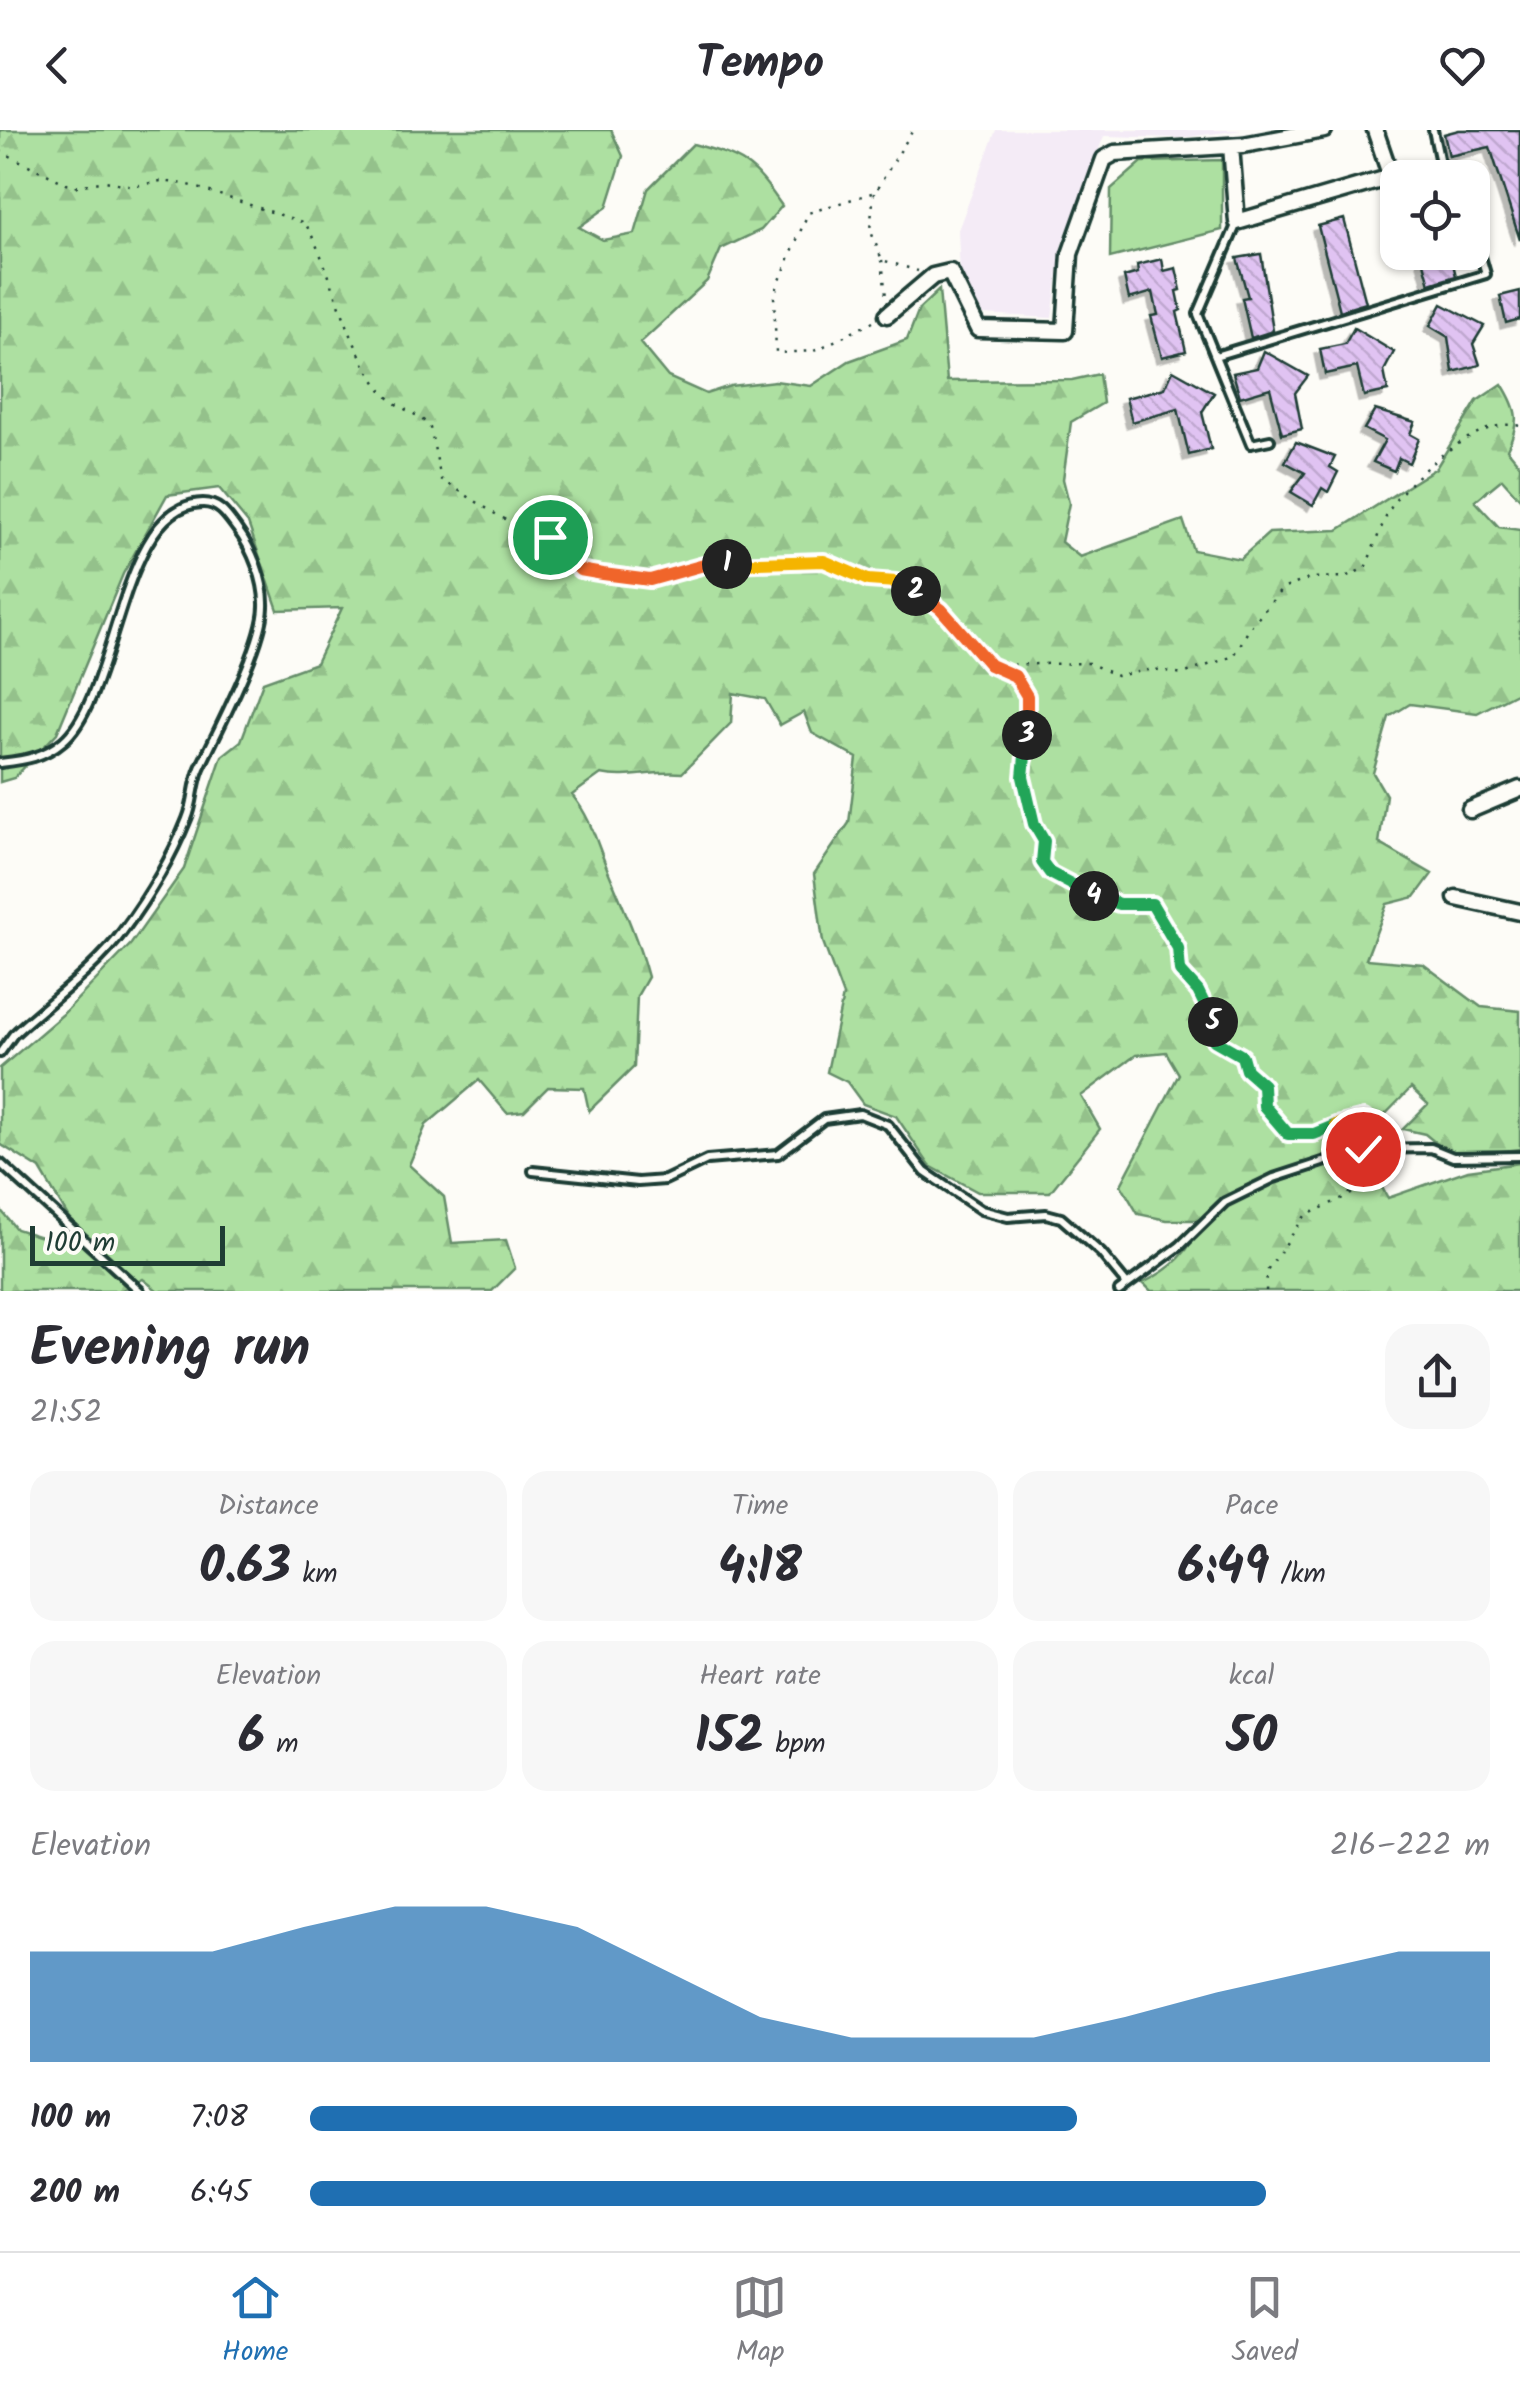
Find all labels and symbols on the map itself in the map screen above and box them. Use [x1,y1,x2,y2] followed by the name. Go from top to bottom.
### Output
[508,495,593,580] pin
[702,539,752,589] pin: 1
[891,566,941,616] pin: 2
[1002,710,1052,760] pin: 3
[1069,871,1119,921] pin: 4
[1188,997,1238,1047] pin: 5
[1321,1107,1406,1192] pin
[30,1221,225,1266] scale bar

